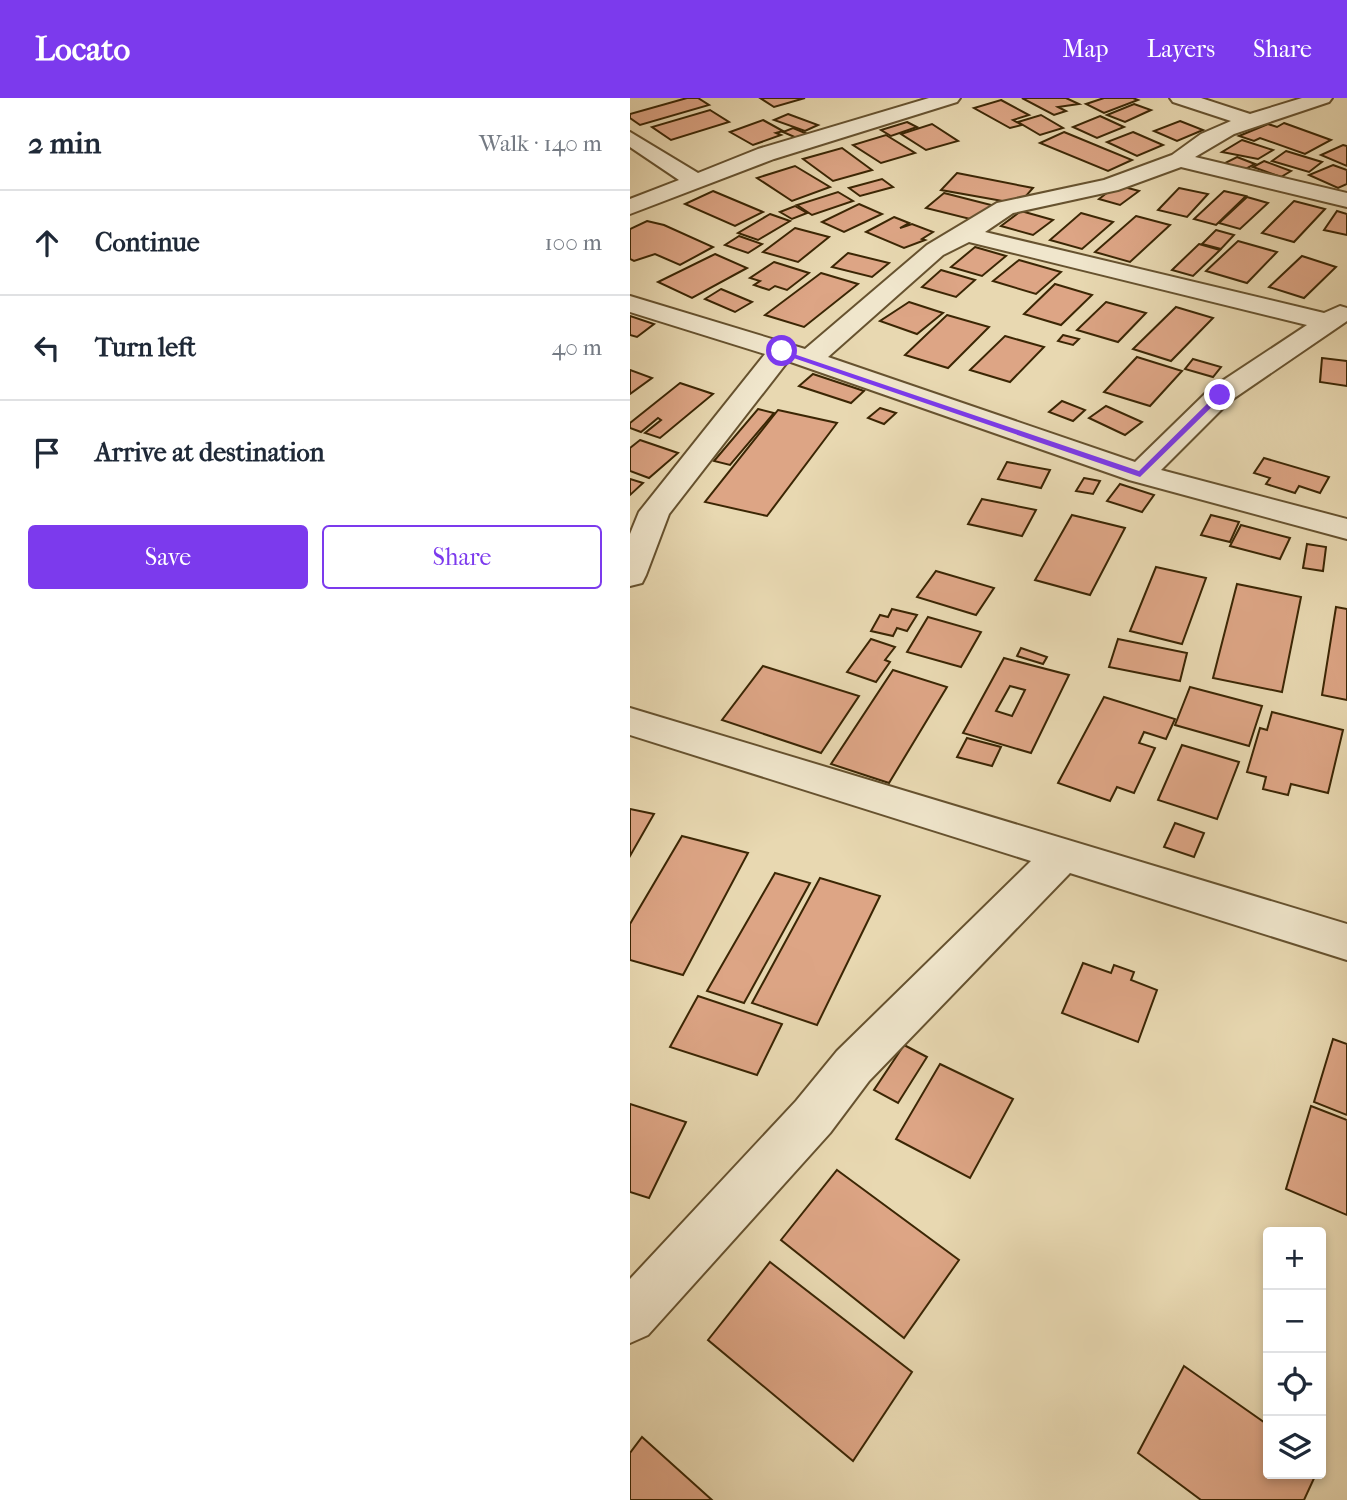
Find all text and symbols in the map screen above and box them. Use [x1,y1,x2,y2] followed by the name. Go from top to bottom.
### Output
[35,30,130,69] text: Locato
[1063,35,1109,63] text: Map
[1147,35,1215,63] text: Layers
[1253,35,1312,63] text: Share
[28,126,101,161] text: 2 min
[479,130,602,157] text: Walk · 140 m
[28,224,66,262] icon: ahead
[95,227,200,258] text: Continue
[544,229,602,256] text: 100 m
[28,329,66,367] icon: left
[95,332,196,363] text: Turn left
[552,334,602,361] text: 40 m
[766,335,797,366] route start
[1204,379,1235,410] route end
[28,434,66,472] icon: arrive
[95,437,325,468] text: Arrive at destination
[28,525,308,589] button: Save
[322,525,602,589] button: Share
[1263,1227,1326,1479] map controls
[1263,1227,1326,1290] button: +
[1263,1290,1326,1353] button: −
[1263,1353,1326,1416] button: locate
[1263,1416,1326,1479] button: layers

